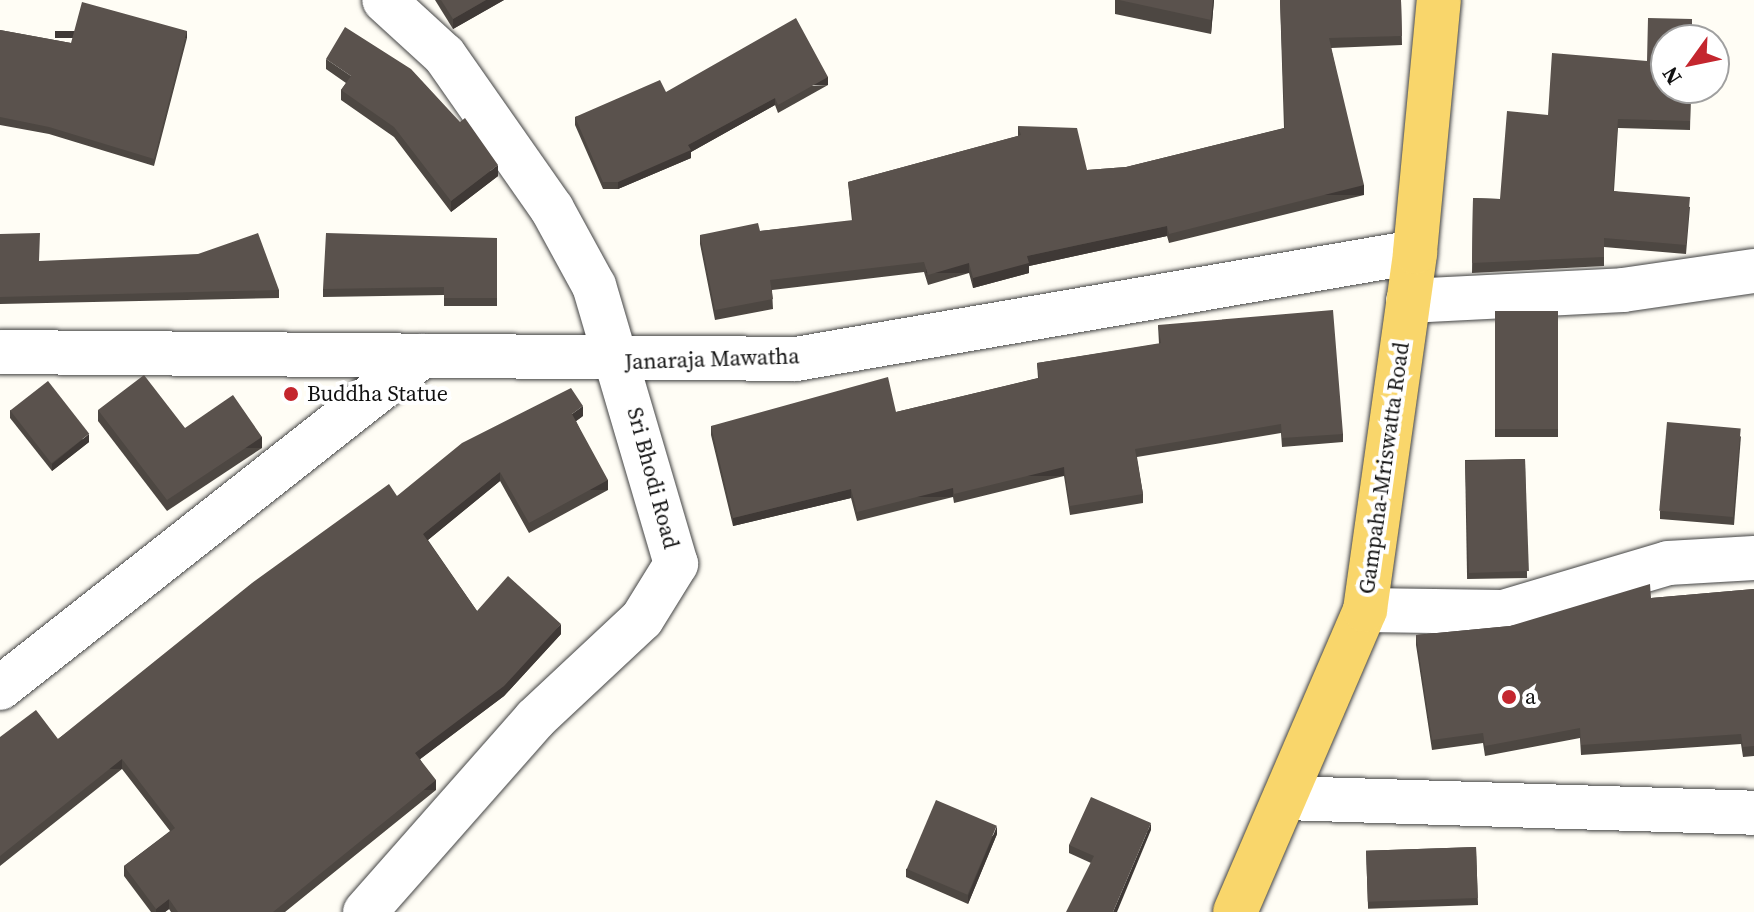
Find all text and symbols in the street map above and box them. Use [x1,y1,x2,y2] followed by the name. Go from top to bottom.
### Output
[1650,24,1730,104] north arrow
[1655,61,1688,91] text: N
[1353,340,1415,596] street label: Gampaha-Mriswatta Road
[624,343,800,375] street label: Janaraja Mawatha
[307,381,448,407] place label: Buddha Statue
[282,385,300,403] marker: Buddha Statue
[621,404,685,552] street label: Sri Bhodi Road
[1525,684,1536,710] place label: a
[1500,688,1518,706] marker: a

